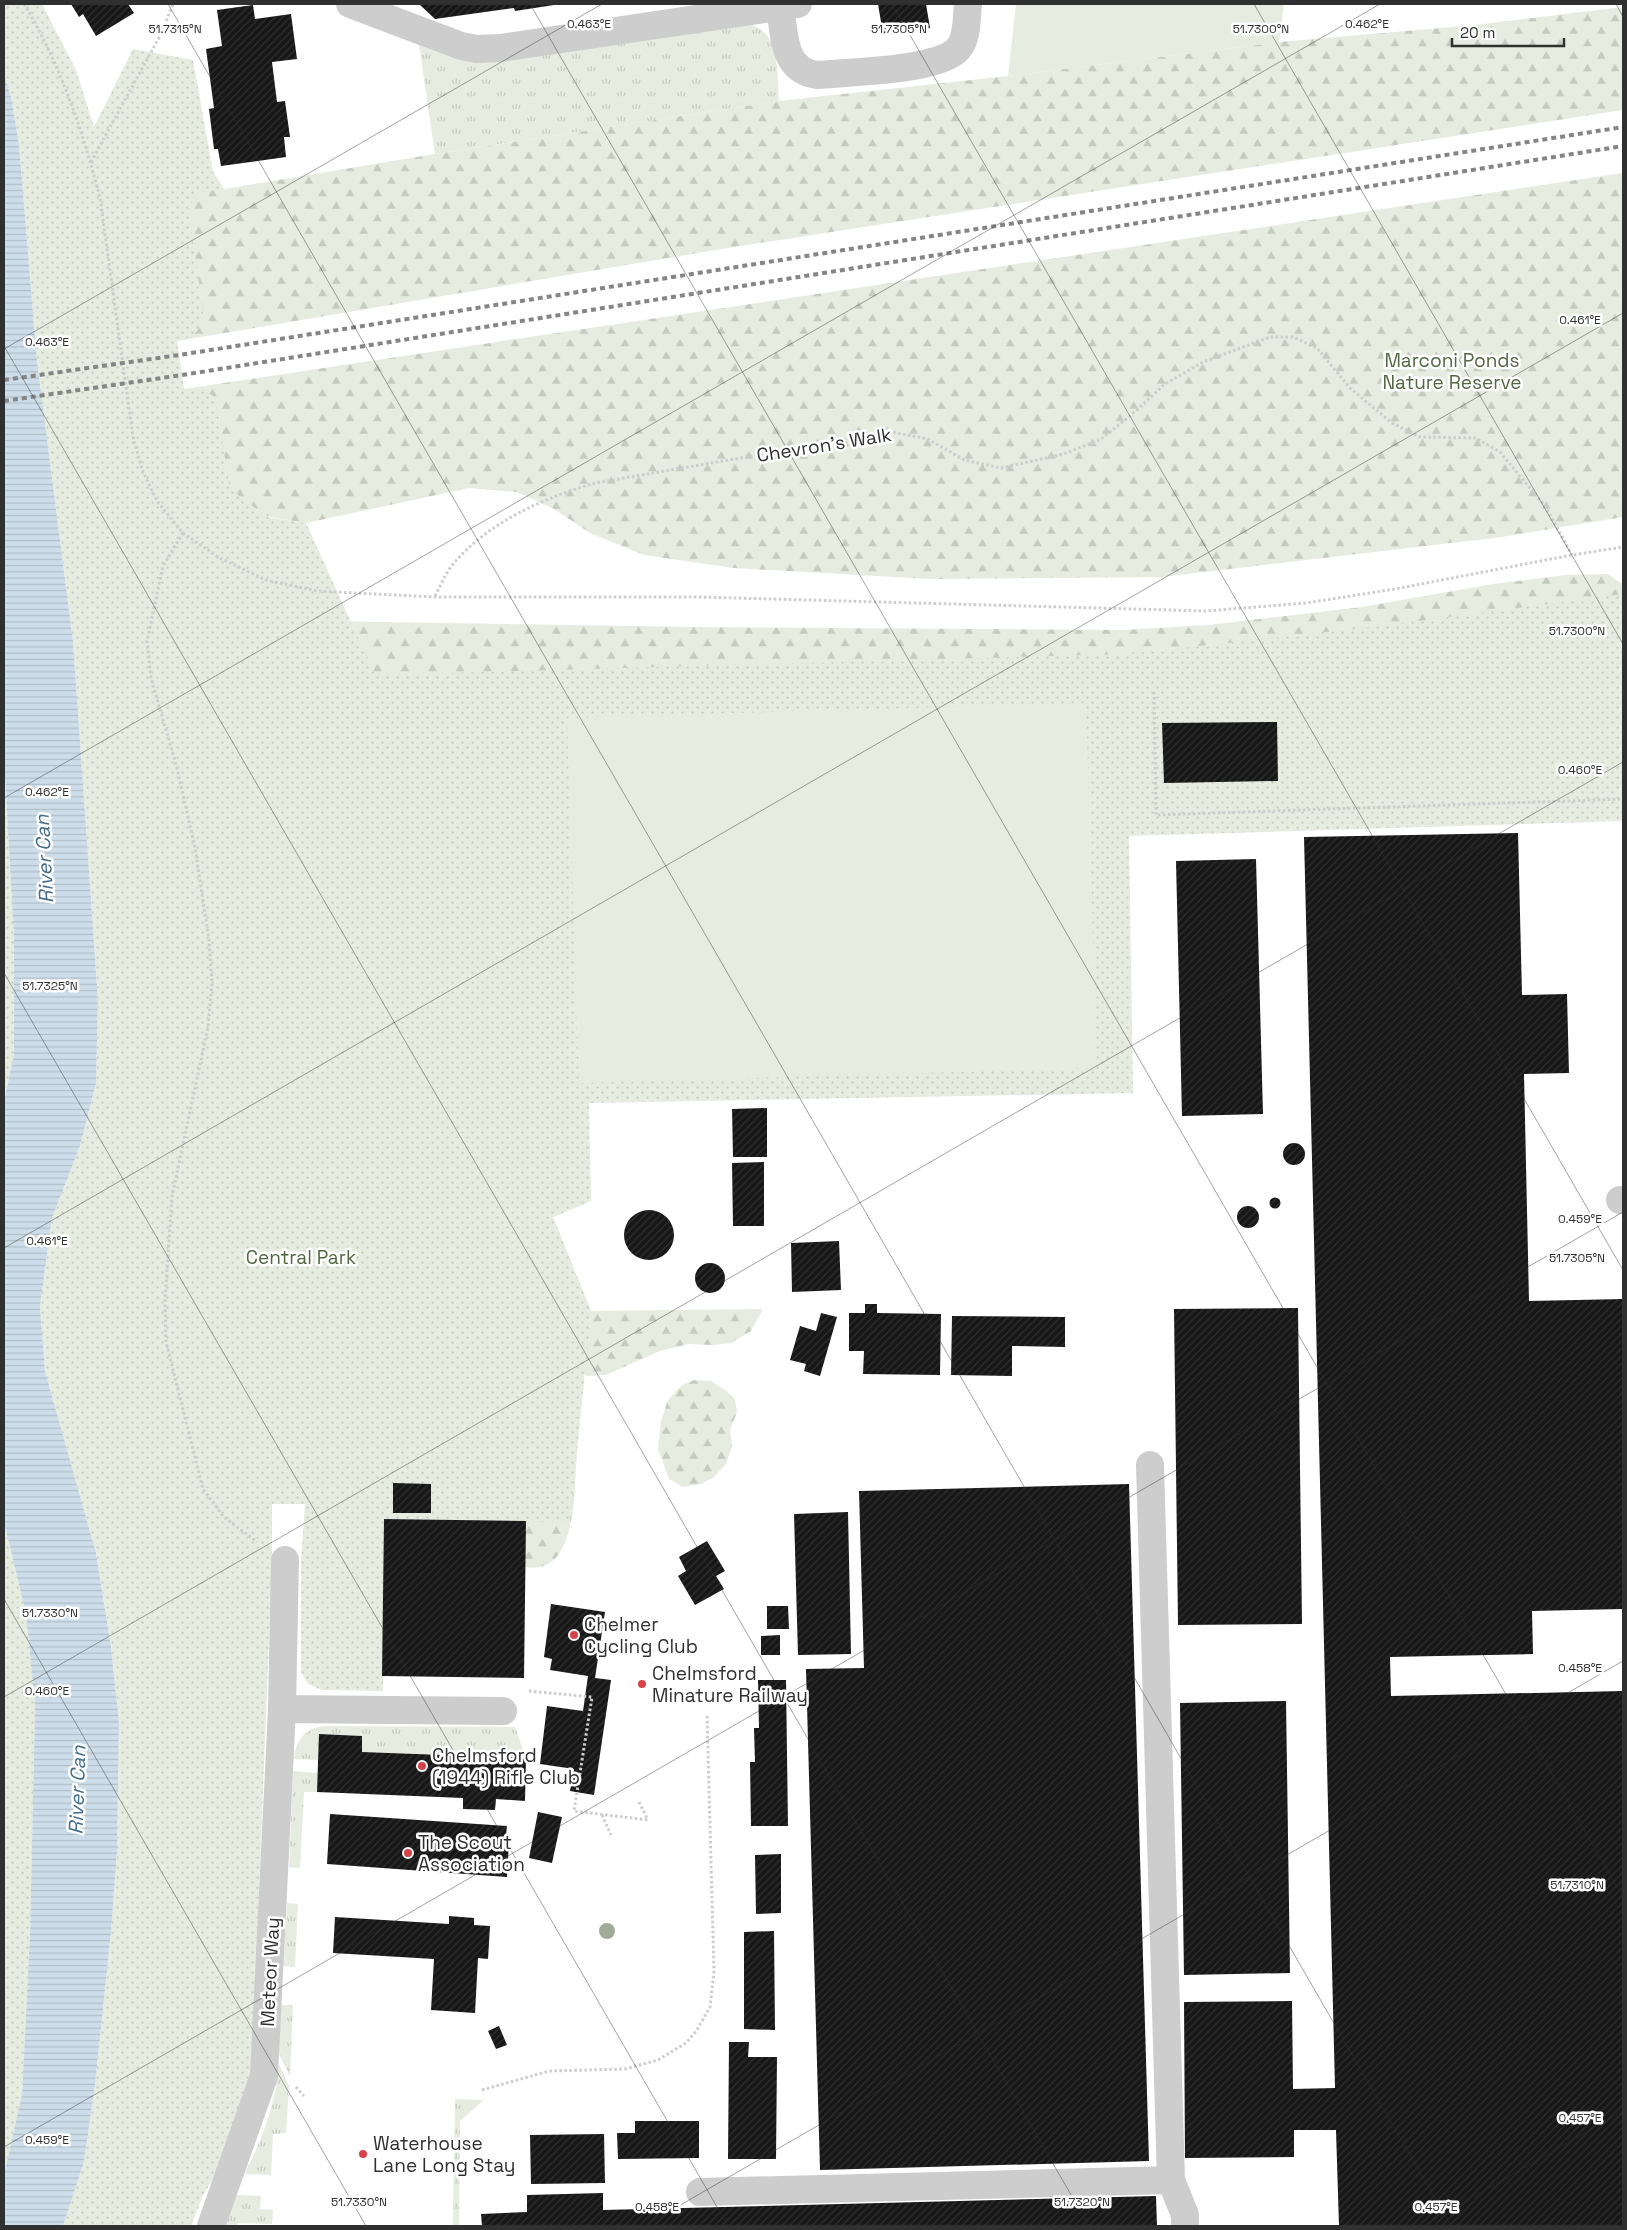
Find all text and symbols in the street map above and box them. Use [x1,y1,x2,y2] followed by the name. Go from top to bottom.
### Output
[1452,15,1564,47] scale bar
[567,16,611,32] text: 0.463°E
[1345,16,1389,32] text: 0.462°E
[148,21,202,37] text: 51.7315°N
[871,21,927,37] text: 51.7305°N
[1233,21,1289,37] text: 51.7300°N
[1460,23,1495,42] text: 20 m
[1559,312,1601,328] text: 0.461°E
[25,334,69,350] text: 0.463°E
[1382,348,1522,395] park label: Marconi Ponds Nature Reserve
[755,422,893,468] street label: Chevron's Walk
[1549,623,1605,639] text: 51.7300°N
[1558,762,1602,778] text: 0.460°E
[25,784,69,800] text: 0.462°E
[29,813,59,904] water label: River Can
[22,978,78,994] text: 51.7325°N
[1558,1211,1602,1227] text: 0.459°E
[26,1233,68,1249] text: 0.461°E
[246,1245,356,1270] park label: Central Park
[1549,1250,1605,1266] text: 51.7305°N
[22,1605,78,1621] text: 51.7330°N
[584,1612,698,1659] place label: Chelmer Cycling Club
[568,1629,580,1641] marker: Chelmer Cycling Club
[1558,1660,1602,1676] text: 0.458°E
[652,1661,808,1708] place label: Chelmsford Minature Railway
[636,1678,648,1690] marker: Chelmsford Minature Railway
[25,1683,69,1699] text: 0.460°E
[432,1743,580,1790] place label: Chelmsford (1944) Rifle Club
[62,1744,92,1835] water label: River Can
[416,1760,428,1772] marker: Chelmsford (1944) Rifle Club
[418,1830,525,1877] place label: The Scout Association
[402,1847,414,1859] marker: The Scout Association
[1550,1877,1604,1893] text: 51.7310°N
[255,1917,285,2027] street label: Meteor Way
[1558,2110,1602,2126] text: 0.457°E
[373,2131,516,2178] place label: Waterhouse Lane Long Stay
[25,2132,69,2148] text: 0.459°E
[357,2148,369,2160] marker: Waterhouse Lane Long Stay
[331,2194,387,2210] text: 51.7330°N
[1054,2194,1110,2210] text: 51.7320°N
[635,2199,679,2215] text: 0.458°E
[1414,2199,1458,2215] text: 0.457°E

